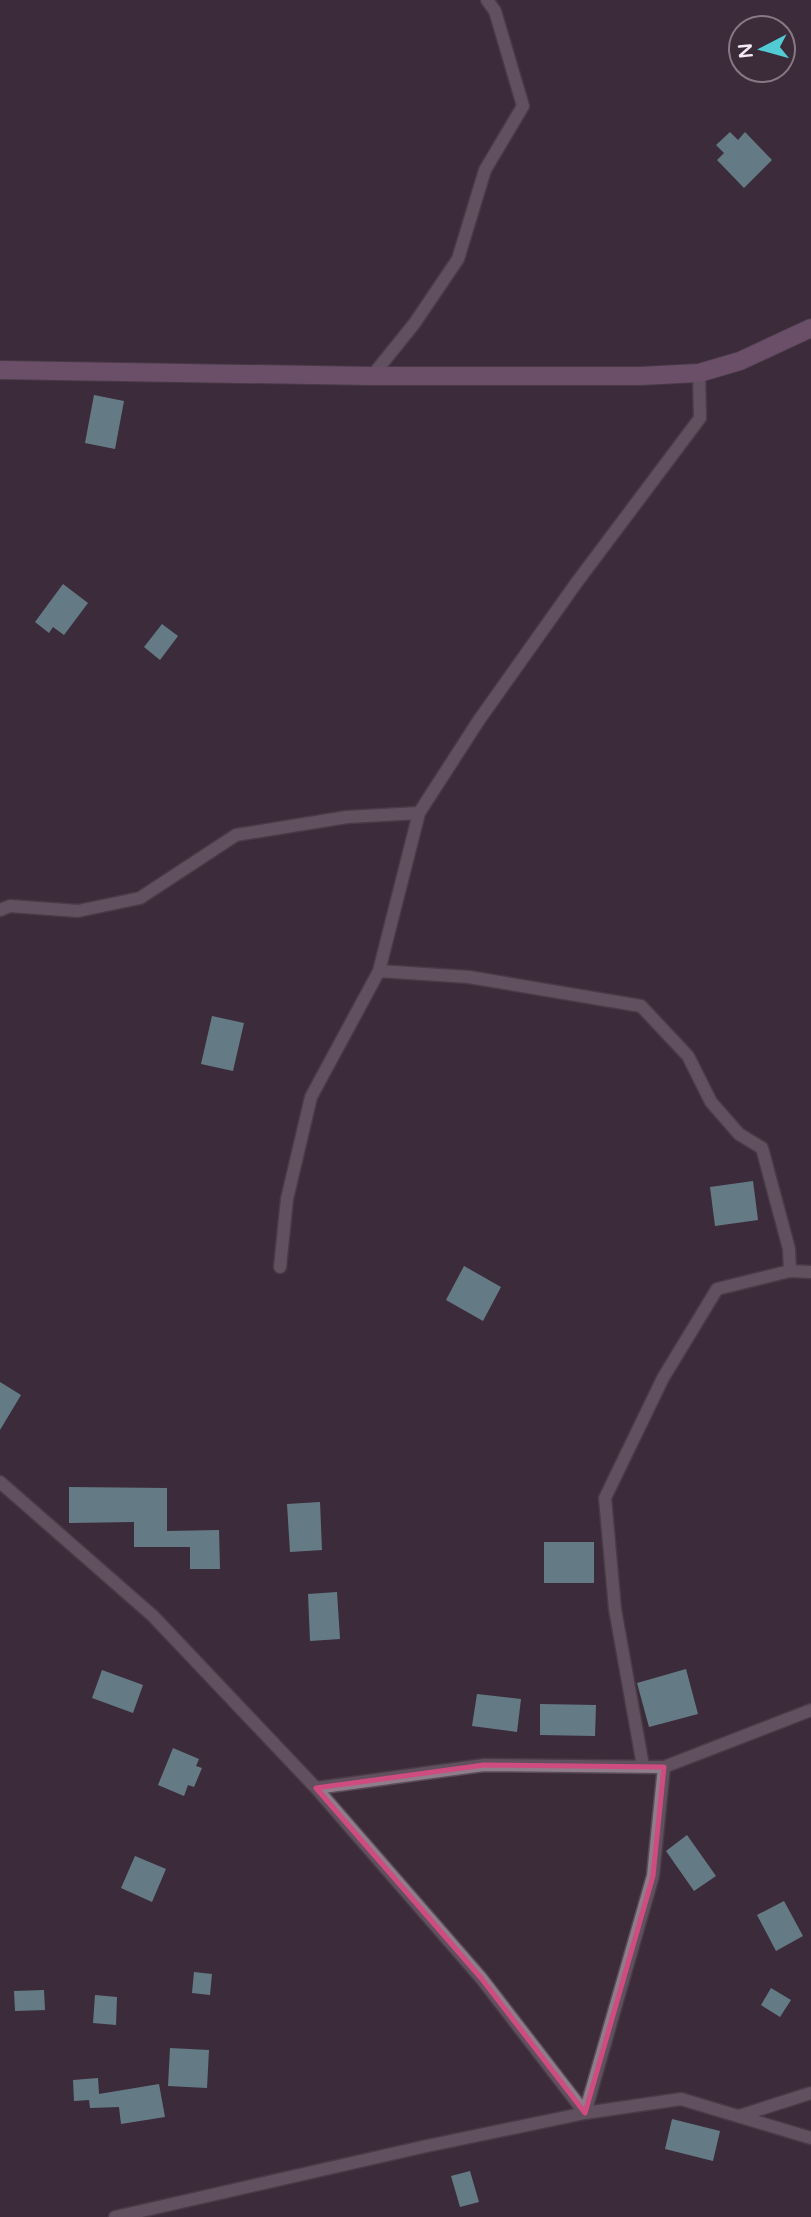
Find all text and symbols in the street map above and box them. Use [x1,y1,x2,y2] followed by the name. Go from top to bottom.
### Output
[727,14,797,84] north arrow
[734,42,758,59] text: N

